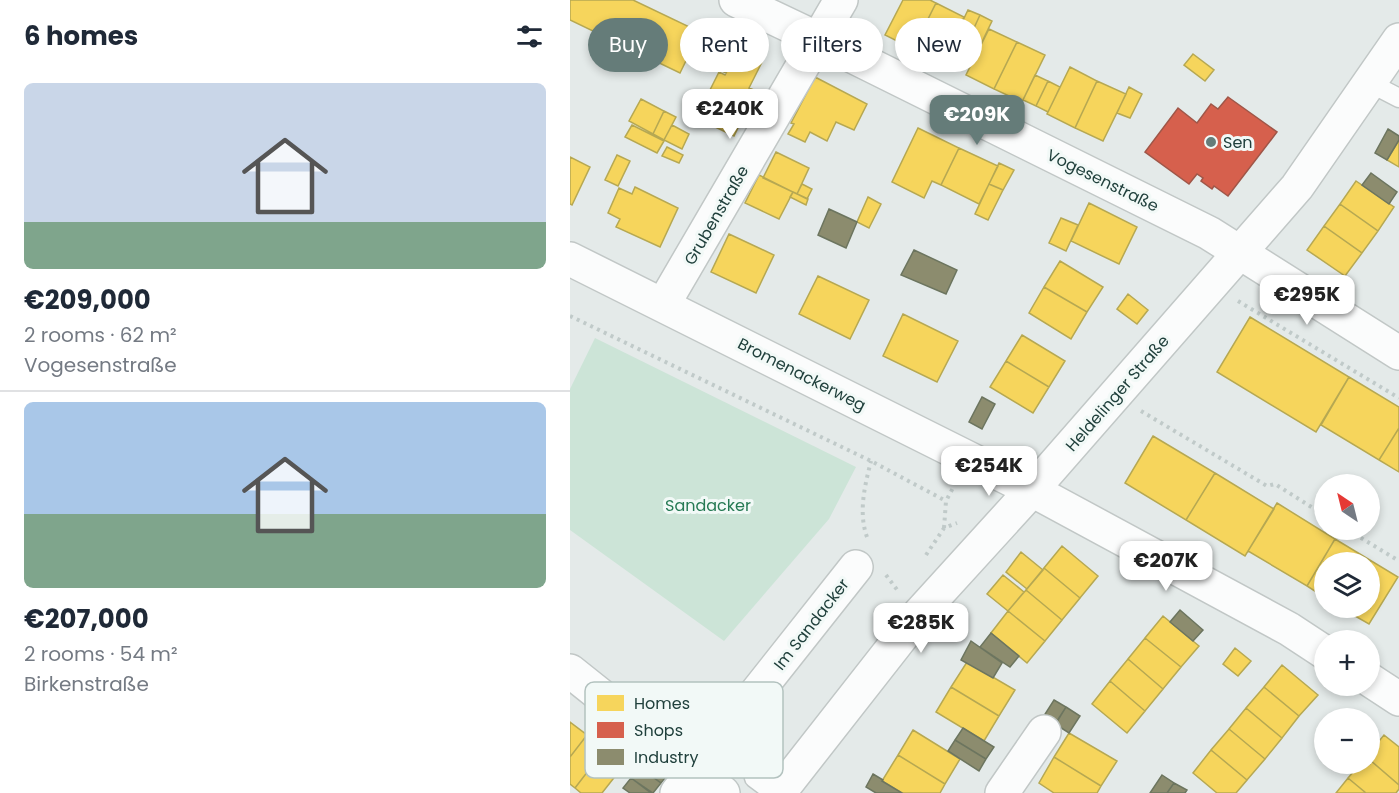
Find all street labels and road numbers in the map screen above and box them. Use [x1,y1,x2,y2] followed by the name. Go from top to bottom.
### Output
[1043,143,1163,218] street label: Vogesenstraße
[679,161,754,269] street label: Grubenstraße
[1060,330,1175,457] street label: Heldelinger Straße
[734,332,870,417] street label: Bromenackerweg
[768,574,855,675] street label: Im Sandacker

